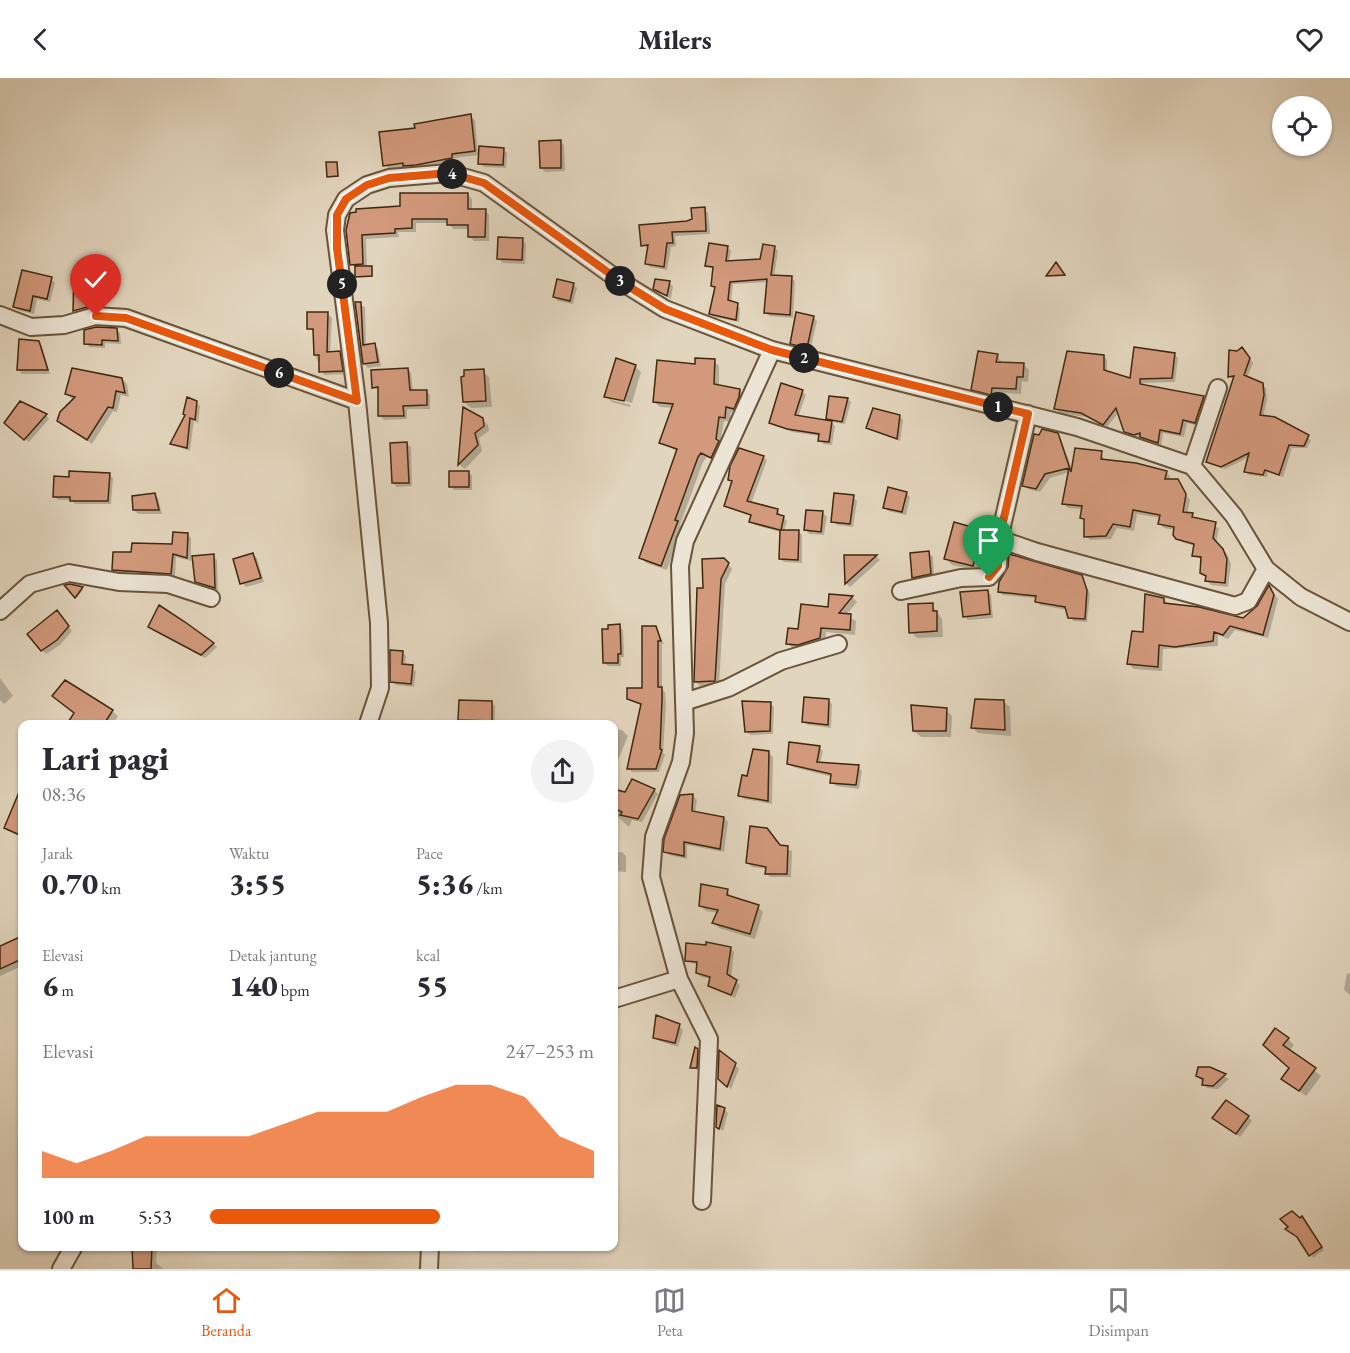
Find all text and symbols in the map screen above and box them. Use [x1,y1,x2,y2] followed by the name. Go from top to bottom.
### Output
[638,22,712,57] text: Milers
[24,23,57,56] icon: back
[1293,23,1326,56] icon: heart
[1272,96,1332,156] map controls
[1272,96,1332,156] button: locate
[437,159,467,189] pin: 4
[448,163,456,184] text: 4
[70,254,121,316] pin
[79,263,112,296] icon: check
[605,266,635,296] pin: 3
[327,269,357,299] pin: 5
[616,270,624,291] text: 3
[338,273,346,294] text: 5
[789,343,819,373] pin: 2
[800,347,808,368] text: 2
[264,358,294,388] pin: 6
[275,362,283,383] text: 6
[983,392,1013,422] pin: 1
[994,396,1002,417] text: 1
[963,515,1014,577] pin
[972,524,1005,557] icon: arrive
[42,737,169,780] text: Lari pagi
[531,740,594,803] button: share
[42,781,85,807] text: 08:36
[42,843,73,864] text: Jarak
[229,843,269,864] text: Waktu
[416,843,443,864] text: Pace
[42,864,98,903] text: 0.70
[229,864,286,903] text: 3:55
[416,864,473,903] text: 5:36
[98,878,121,899] text: km
[473,878,503,899] text: /km
[42,945,83,966] text: Elevasi
[229,945,317,966] text: Detak jantung
[416,945,440,966] text: kcal
[42,966,58,1005] text: 6
[229,966,278,1005] text: 140
[416,966,448,1005] text: 55
[58,980,74,1001] text: m
[278,980,310,1001] text: bpm
[42,1038,94,1064] text: Elevasi
[506,1038,594,1064] text: 247–253 m
[42,1204,95,1230] text: 100 m
[138,1204,172,1230] text: 5:53
[201,1284,251,1341] tab: Beranda
[653,1284,686,1341] tab: Peta
[1089,1284,1149,1341] tab: Disimpan

